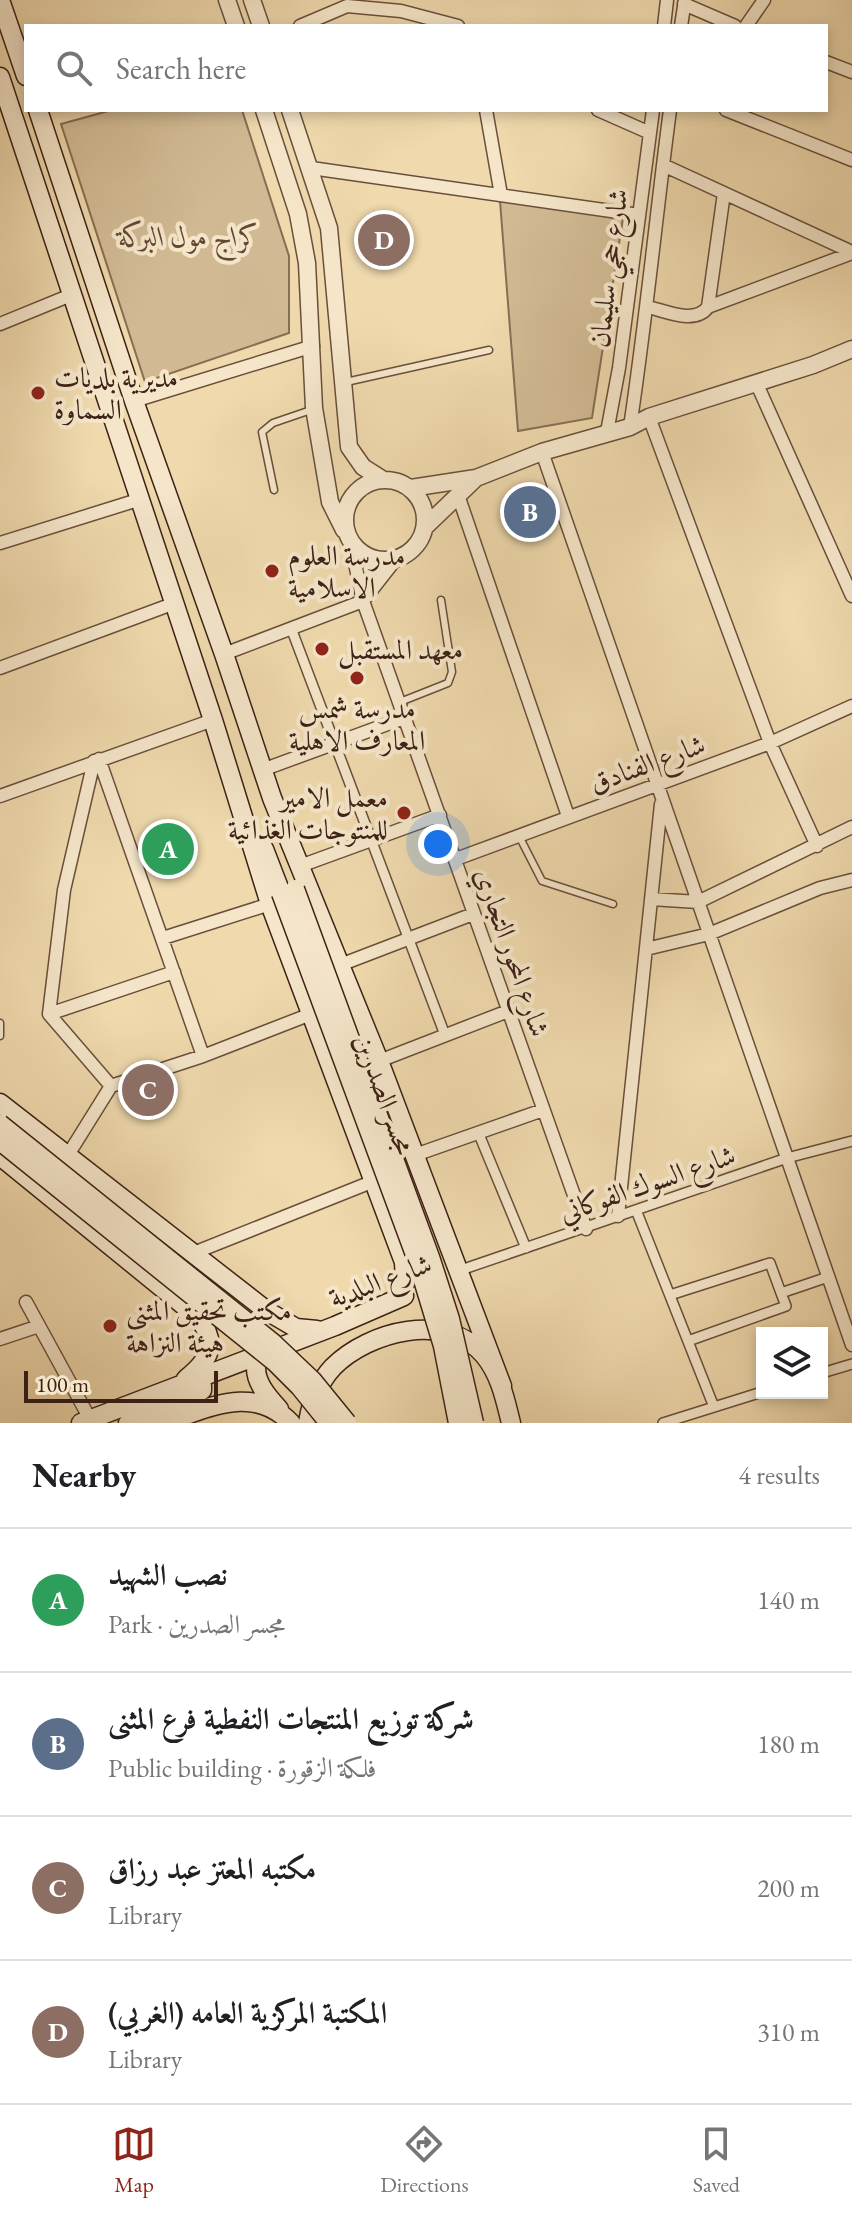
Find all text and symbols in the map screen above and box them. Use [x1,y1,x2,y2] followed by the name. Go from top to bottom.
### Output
[24,24,828,112] search box
[52,46,96,90] icon: search
[116,49,246,88] text: Search here
[580,187,645,351] street label: شارع حجي سليمان
[358,210,410,270] pin: D
[114,218,262,262] park label: كراج مول البركة
[54,359,178,427] place label: مديرية بلديات السماوة
[29,384,47,402] marker: مديرية بلديات السماوة
[504,482,556,542] pin: B
[288,537,405,605] place label: مدرسة العلوم الاسلامية
[263,562,281,580] marker: مدرسة العلوم الاسلامية
[338,631,463,669] place label: معهد المستقبل
[313,640,331,658] marker: معهد المستقبل
[348,669,366,687] marker: مدرسة شمس المعارف الاهلية
[289,690,425,758] place label: مدرسة شمس المعارف الاهلية
[584,725,712,806] street label: شارع الفنادق
[228,779,388,847] place label: معمل الامير للمنتوجات الغذائية
[395,804,413,822] marker: معمل الامير للمنتوجات الغذائية
[142,819,194,879] pin: A
[418,824,458,864] your location
[462,863,559,1043] street label: شارع المحور التجاري
[346,1028,424,1160] street label: مجسر الصدرين
[122,1060,174,1120] pin: C
[554,1136,742,1236] street label: شارع السوك الفوكاني
[324,1245,438,1321] street label: شارع البلدية
[126,1292,292,1360] place label: مكتب تحقيق المثنى هيئة النزاهة
[101,1317,119,1335] marker: مكتب تحقيق المثنى هيئة النزاهة
[756,1327,828,1399] map controls
[756,1327,828,1399] button: layers
[24,1367,218,1403] scale bar
[36,1370,89,1399] text: 100 m
[32,1453,136,1497] text: Nearby
[739,1458,820,1492] text: 4 results
[108,1555,227,1594] text: نصب الشهيد
[49,1583,67,1617] text: A
[757,1583,820,1617] text: 140 m
[108,1607,285,1641] text: Park · مجسر الصدرين
[108,1699,474,1738] text: شركة توزيع المنتجات النفطية فرع المثنى
[50,1727,66,1761] text: B
[757,1727,820,1761] text: 180 m
[108,1751,376,1785] text: Public building · فلكة الزقورة
[108,1849,316,1888] text: مكتبه المعتز عبد رزاق
[49,1871,67,1905] text: C
[757,1871,820,1905] text: 200 m
[108,1898,182,1932] text: Library
[108,1993,387,2032] text: المكتبة المركزية العامه (الغربي)
[48,2015,68,2049] text: D
[757,2015,820,2049] text: 310 m
[108,2042,182,2076] text: Library
[112,2122,156,2199] tab: Map
[380,2122,469,2199] tab: Directions
[693,2122,740,2199] tab: Saved

